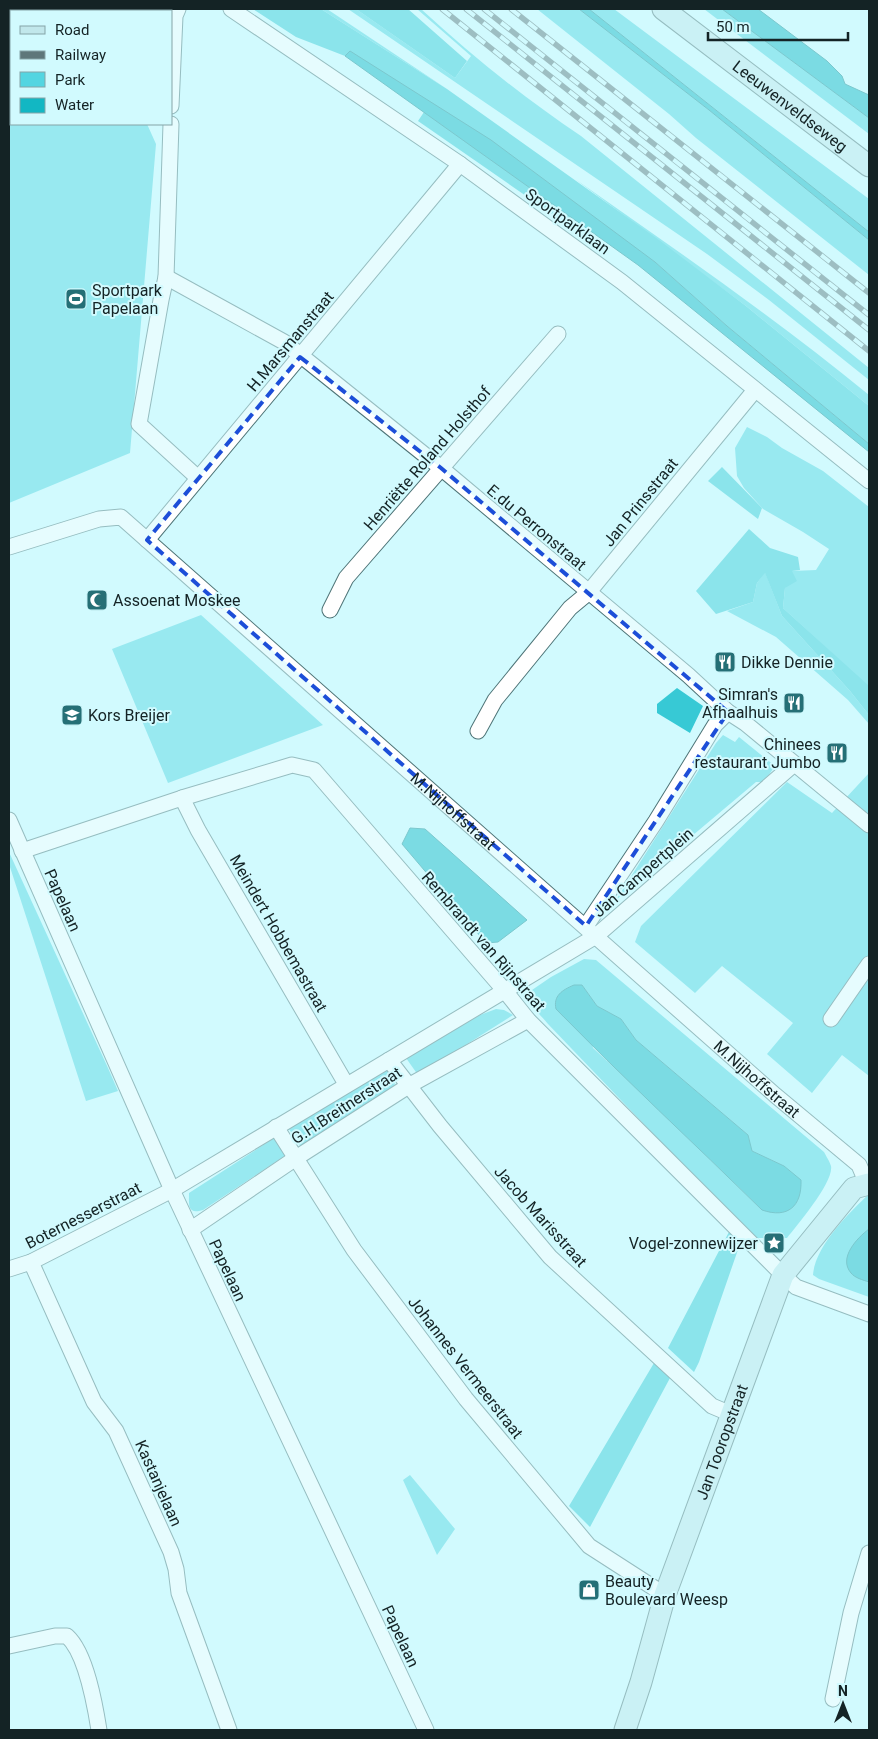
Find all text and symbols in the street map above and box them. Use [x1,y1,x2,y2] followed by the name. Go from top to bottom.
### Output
[10,10,172,125] legend
[708,10,848,42] scale bar
[716,18,750,36] text: 50 m
[55,21,89,39] text: Road
[55,46,106,64] text: Railway
[729,57,851,156] street label: Leeuwenveldseweg
[55,71,86,89] text: Park
[55,96,94,114] text: Water
[522,184,614,258] street label: Sportparklaan
[92,281,163,318] place label: Sportpark Papelaan
[64,287,88,311] sports icon: Sportpark Papelaan
[243,287,338,395] street label: H.Marsmanstraat
[360,382,495,534] street label: Henriëtte Roland Holsthof
[599,454,682,550] street label: Jan Prinsstraat
[483,480,590,574] street label: E.du Perronstraat
[85,588,109,612] mosque icon: Assoenat Moskee
[113,591,241,610] place label: Assoenat Moskee
[713,650,737,674] restaurant icon: Dikke Dennie
[741,653,833,672] place label: Dikke Dennie
[702,685,778,722] place label: Simran's Afhaalhuis
[782,691,806,715] restaurant icon: Simran's Afhaalhuis
[60,703,84,727] school or university icon: Kors Breijer
[88,706,171,725] place label: Kors Breijer
[695,735,821,772] place label: Chinees restaurant Jumbo
[825,741,849,765] restaurant icon: Chinees restaurant Jumbo
[406,768,500,854] street label: M.Nijhoffstraat
[590,824,697,921] street label: Jan Campertplein
[226,851,331,1015] street label: Meindert Hobbemastraat
[40,866,85,934] street label: Papelaan
[418,868,550,1015] street label: Rembrandt van Rijnstraat
[710,1037,804,1122] street label: M.Nijhoffstraat
[288,1063,405,1148] street label: G.H.Breitnerstraat
[490,1162,591,1271] street label: Jacob Marisstraat
[22,1178,144,1253] street label: Boternesserstraat
[762,1231,786,1255] place icon: Vogel-zonnewijzer
[629,1234,759,1253] place label: Vogel-zonnewijzer
[205,1236,250,1304] street label: Papelaan
[404,1292,527,1442] street label: Johannes Vermeerstraat
[692,1382,752,1502] street label: Jan Tooropstraat
[131,1437,186,1529] street label: Kastanjelaan
[605,1572,728,1609] place label: Beauty Boulevard Weesp
[577,1578,601,1602] shop icon: Beauty Boulevard Weesp
[378,1602,423,1670] street label: Papelaan
[818,1679,868,1729] north arrow
[838,1683,848,1699] text: N

